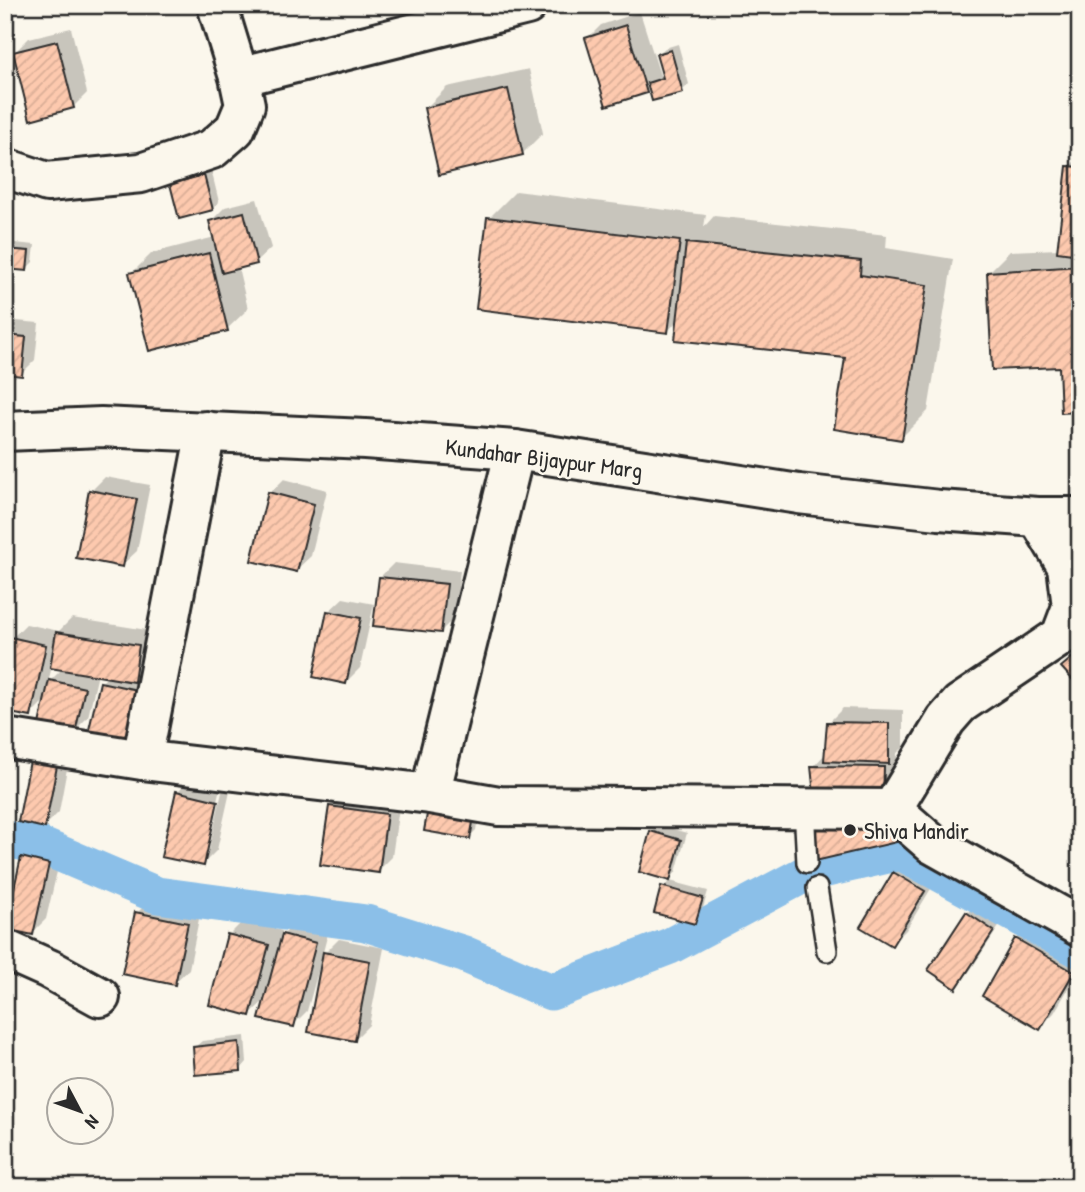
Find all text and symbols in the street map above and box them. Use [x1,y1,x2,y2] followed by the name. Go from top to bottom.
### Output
[444,431,644,485] street label: Kundahar Bijaypur Marg
[864,815,969,846] place label: Shiva Mandir
[842,822,858,838] marker: Shiva Mandir
[46,1076,116,1146] north arrow
[80,1110,106,1134] text: N

